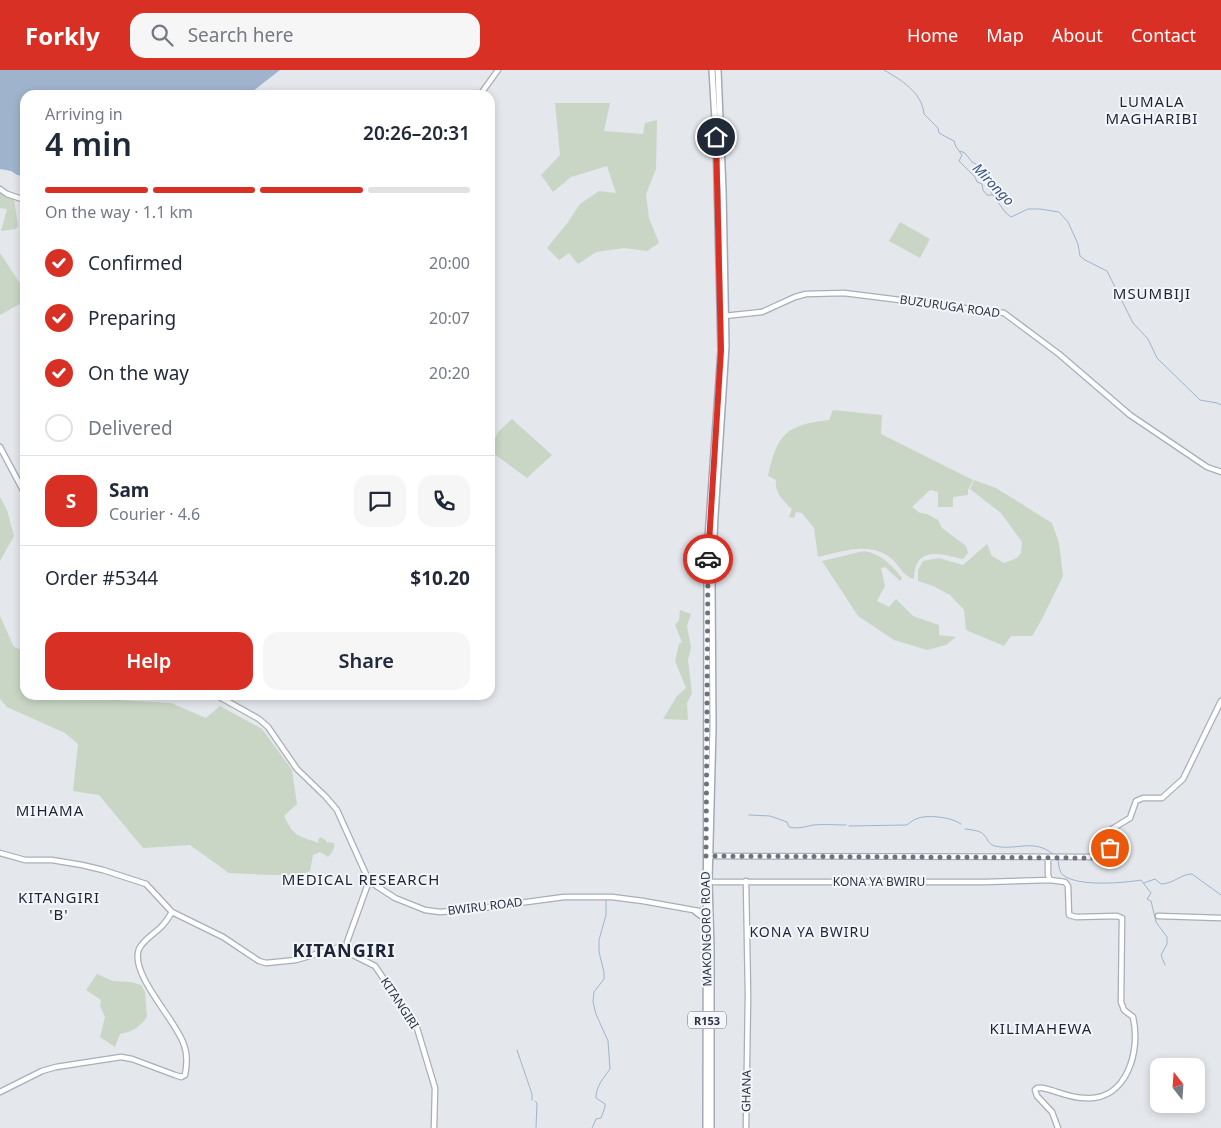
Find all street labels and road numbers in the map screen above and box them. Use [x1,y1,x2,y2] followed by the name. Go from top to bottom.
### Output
[899,291,1001,321] street label: BUZURUGA ROAD
[696,871,716,987] street label: MAKONGORO ROAD
[833,873,925,890] street label: KONA YA BWIRU
[447,893,524,919] street label: BWIRU ROAD
[377,974,423,1032] street label: KITANGIRI
[688,1012,726,1028] road number: R153
[737,1069,755,1112] street label: GHANA

